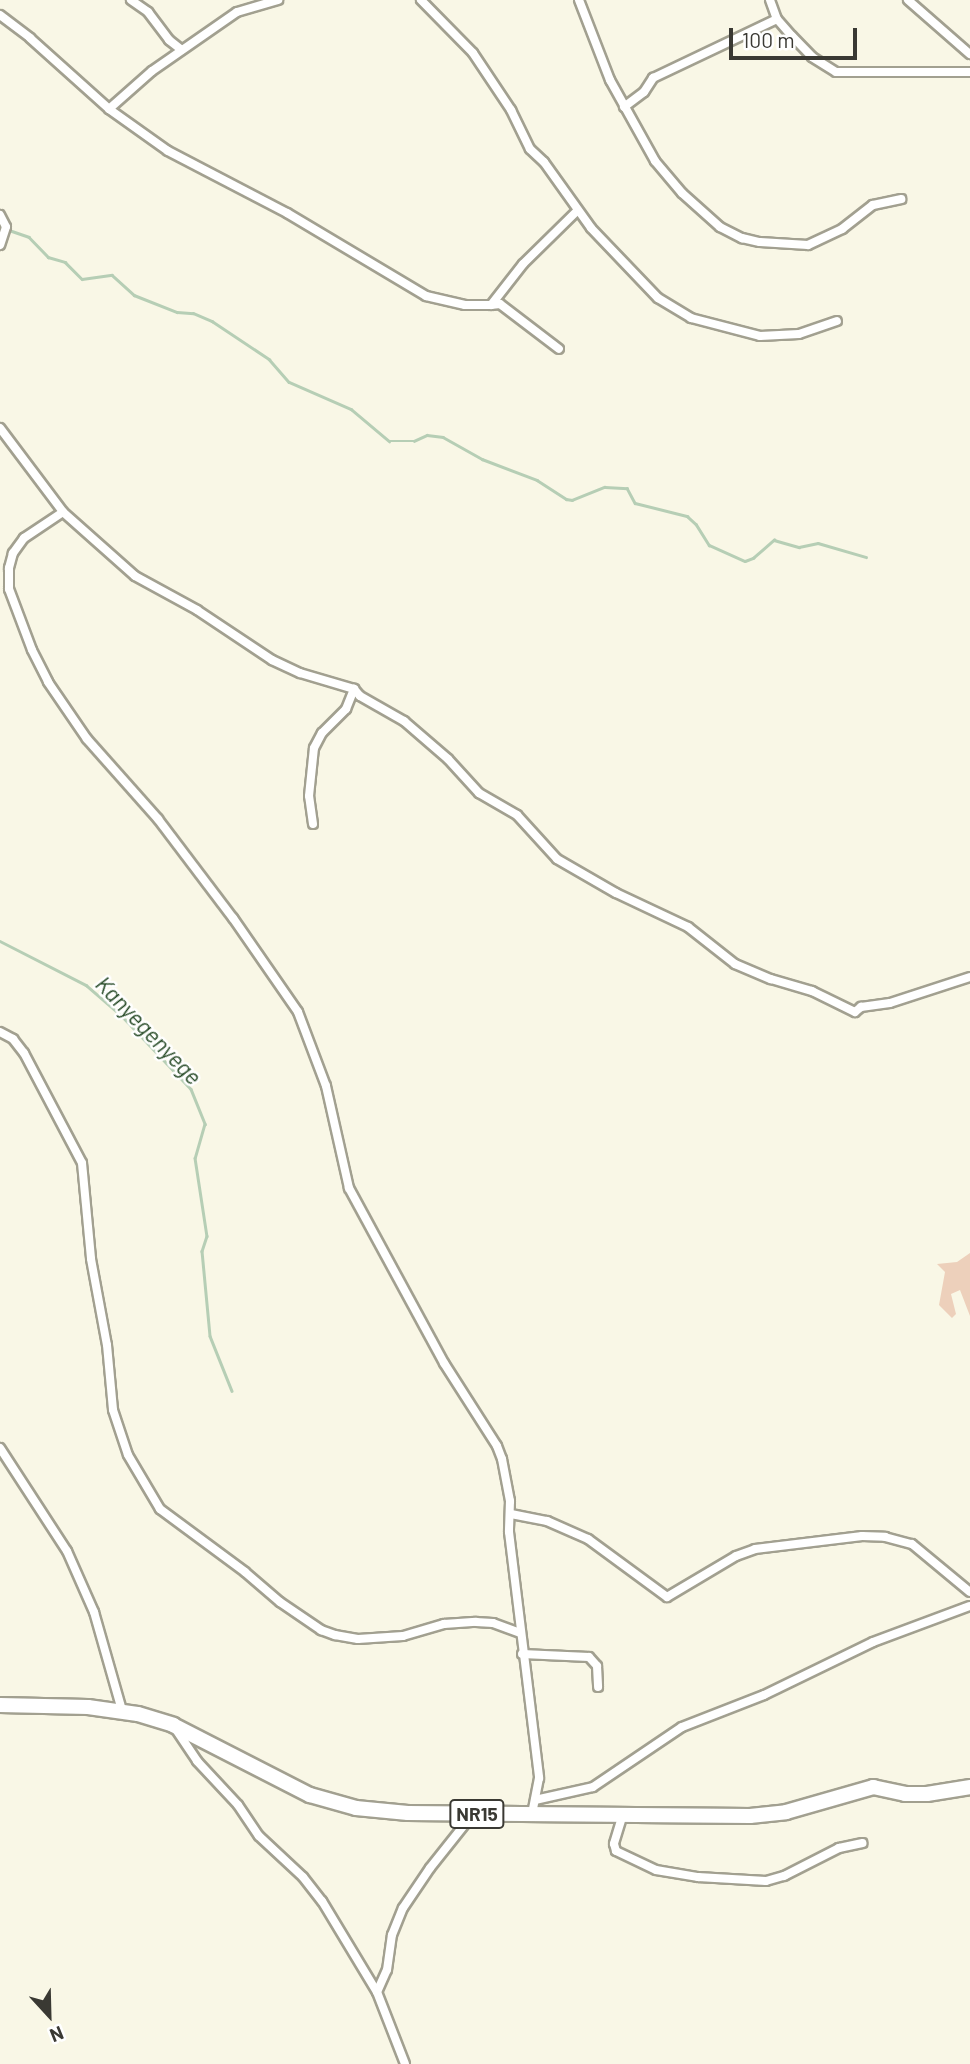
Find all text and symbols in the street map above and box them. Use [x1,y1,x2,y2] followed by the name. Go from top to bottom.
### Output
[732,14,860,58] scale bar
[742,27,795,52] text: 100 m
[90,970,208,1090] water label: Kanyegenyege
[449,1798,505,1830] road number: NR15
[14,1980,84,2050] north arrow
[47,2022,67,2048] text: N

